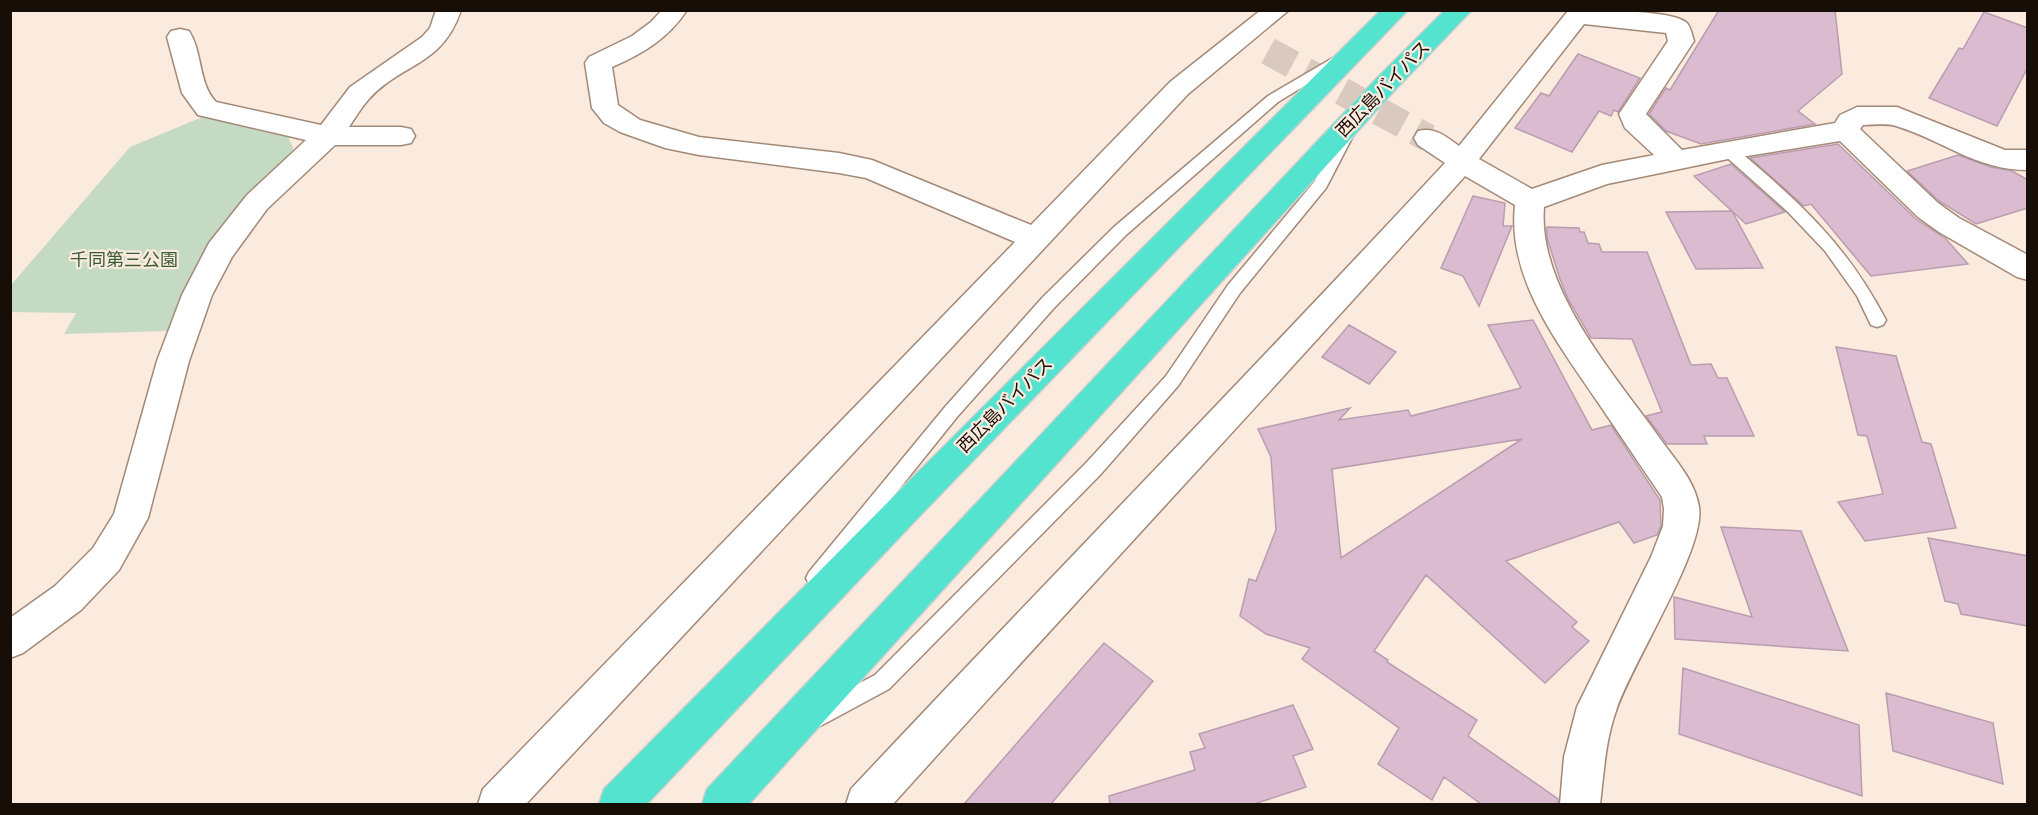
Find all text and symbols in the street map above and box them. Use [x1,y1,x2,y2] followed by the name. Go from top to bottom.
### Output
[1330,35,1435,143] street label: 西広島バイパス
[70,247,178,272] park label: 千同第三公園
[951,351,1058,458] street label: 西広島バイパス

